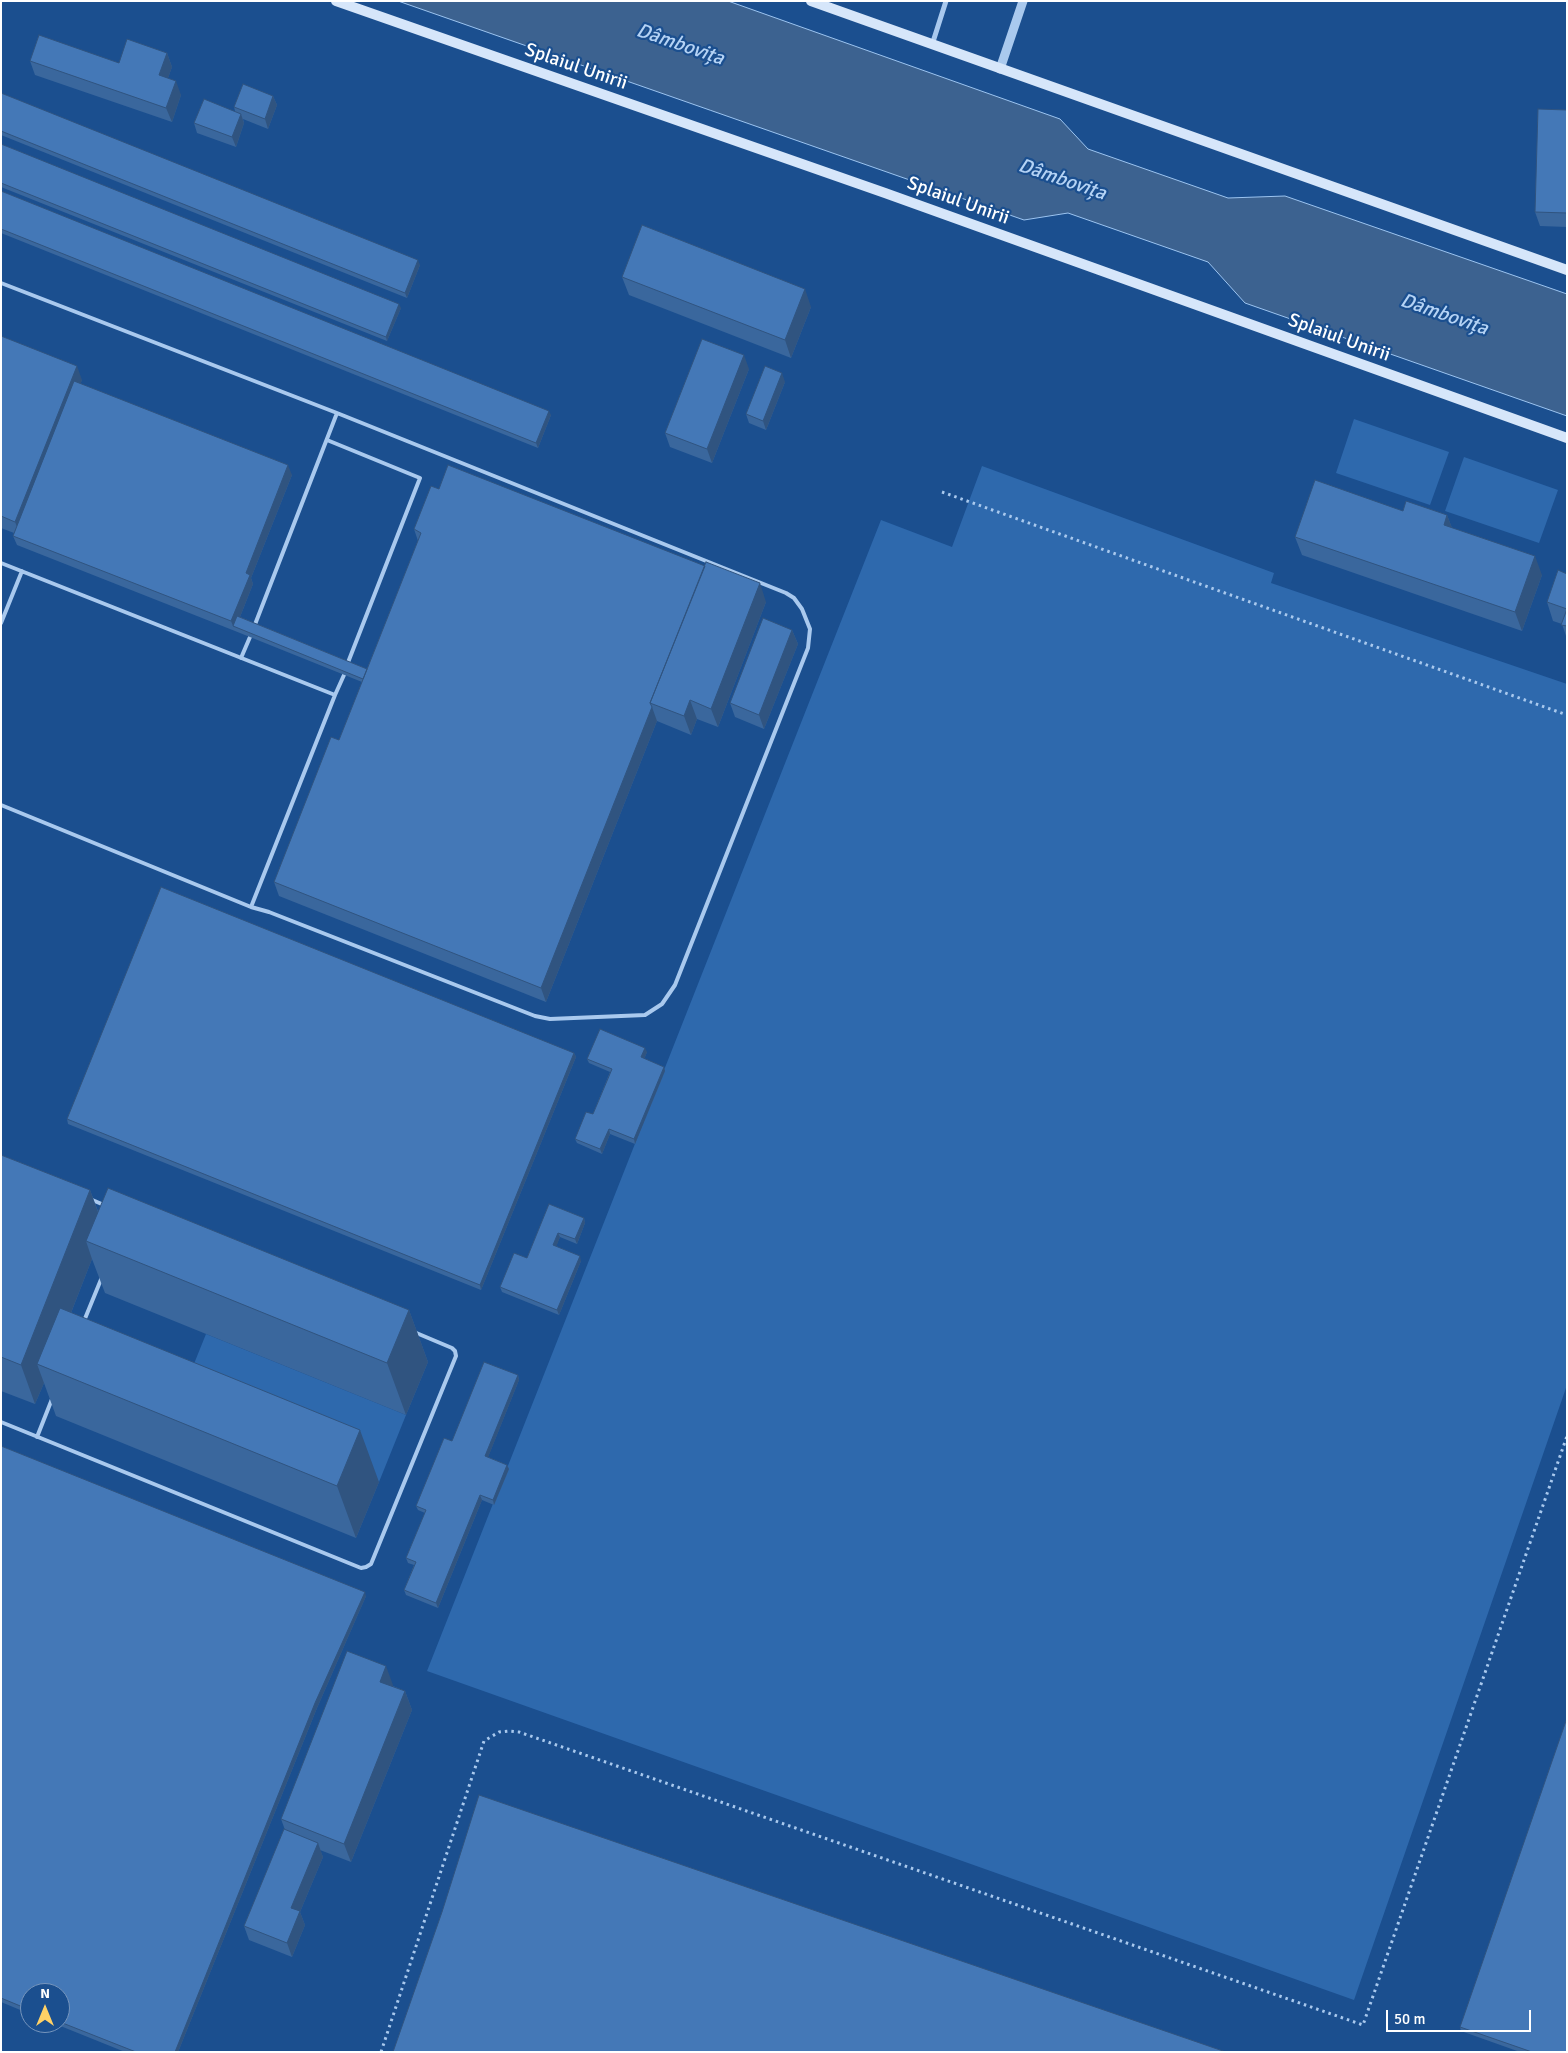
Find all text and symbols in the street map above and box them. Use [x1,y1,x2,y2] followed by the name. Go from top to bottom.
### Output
[633,19,727,71] water label: Dâmbovița
[522,39,630,95] street label: Splaiul Unirii
[1015,154,1109,206] water label: Dâmbovița
[904,172,1012,230] street label: Splaiul Unirii
[1397,289,1491,341] water label: Dâmbovița
[1285,309,1393,367] street label: Splaiul Unirii
[20,1983,70,2033] north arrow
[40,1985,50,2002] text: N
[1388,2000,1533,2032] scale bar
[1394,2010,1425,2028] text: 50 m

